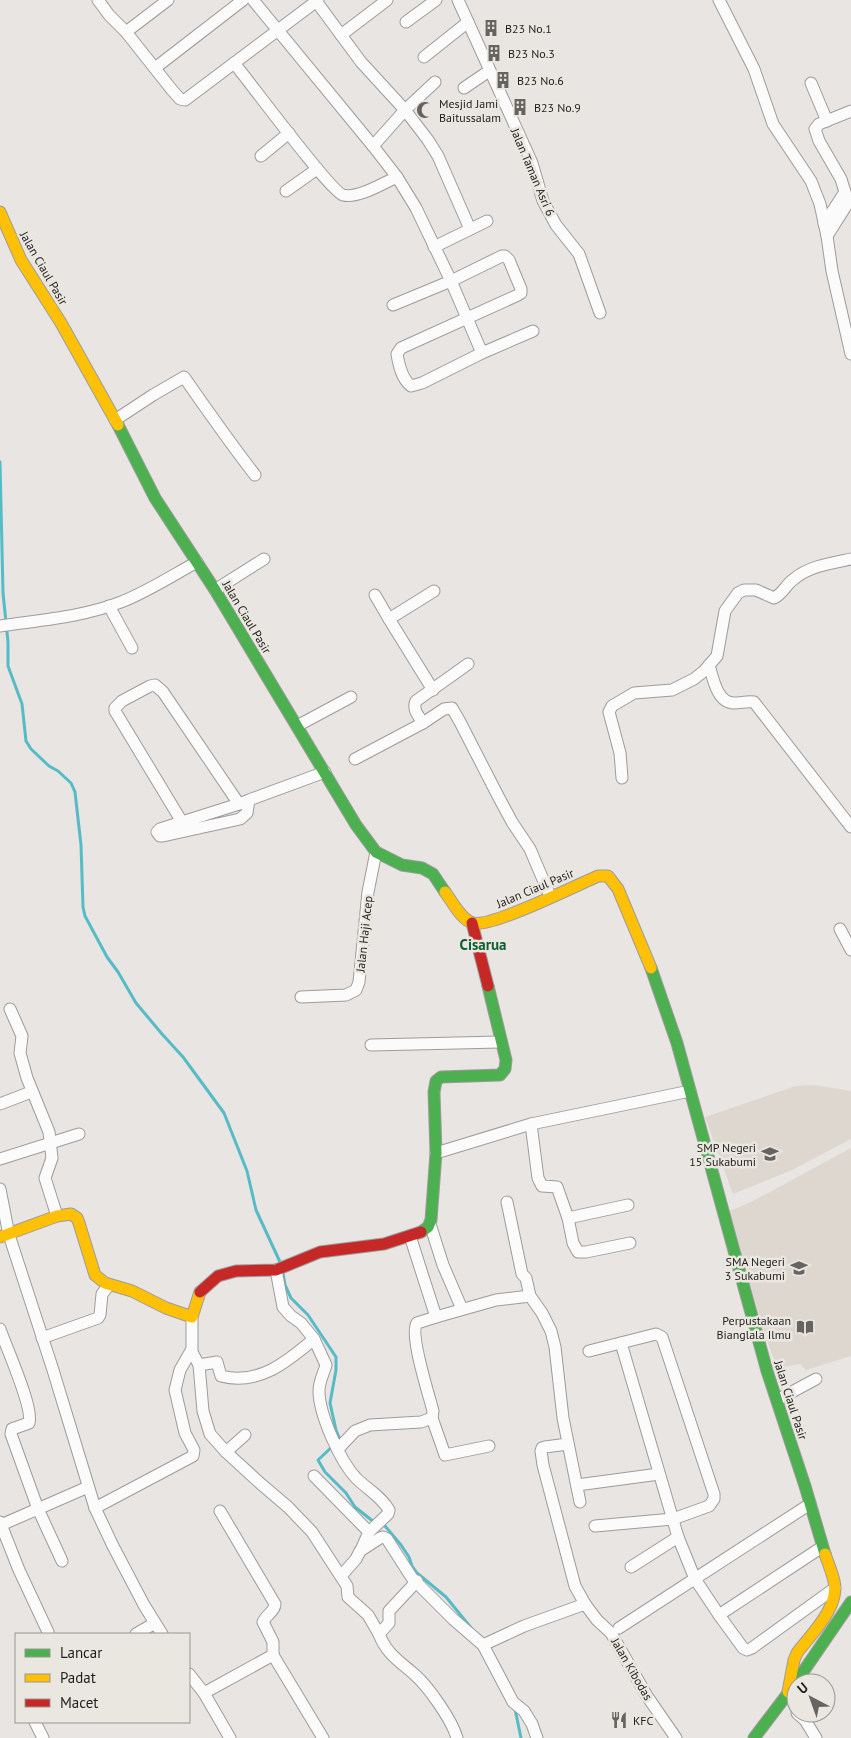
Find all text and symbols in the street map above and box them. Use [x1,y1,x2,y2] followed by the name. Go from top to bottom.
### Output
[481,18,501,38] building icon: B23 No.1
[505,21,552,36] place label: B23 No.1
[484,43,504,63] building icon: B23 No.3
[508,46,555,61] place label: B23 No.3
[493,70,513,90] building icon: B23 No.6
[517,73,564,88] place label: B23 No.6
[439,96,501,125] place label: Mesjid Jami Baitussalam
[510,97,530,117] building icon: B23 No.9
[415,100,435,120] mosque icon: Mesjid Jami Baitussalam
[534,100,581,115] place label: B23 No.9
[507,125,558,218] street label: Jalan Taman Asri 6
[16,228,71,307] street label: Jalan Ciaul Pasir
[219,577,275,656] street label: Jalan Ciaul Pasir
[493,865,576,911] street label: Jalan Ciaul Pasir
[352,895,375,974] street label: Jalan Haji Acep
[460,935,506,954] district label: Cisarua
[689,1140,756,1169] place label: SMP Negeri 15 Sukabumi
[760,1144,780,1164] school or university icon: SMP Negeri 15 Sukabumi
[725,1254,785,1283] place label: SMA Negeri 3 Sukabumi
[789,1258,809,1278] school or university icon: SMA Negeri 3 Sukabumi
[716,1313,791,1342] place label: Perpustakaan Bianglala Ilmu
[795,1317,815,1337] library icon: Perpustakaan Bianglala Ilmu
[771,1358,811,1442] street label: Jalan Ciaul Pasir
[15,1633,190,1723] legend
[608,1634,656,1703] street label: Jalan Kibodas
[60,1643,102,1662] text: Lancar
[60,1668,96,1687] text: Padat
[786,1673,836,1723] north arrow
[793,1679,812,1698] text: U
[60,1693,98,1712] text: Macet
[609,1710,629,1730] restaurant icon: KFC
[633,1713,654,1728] place label: KFC

